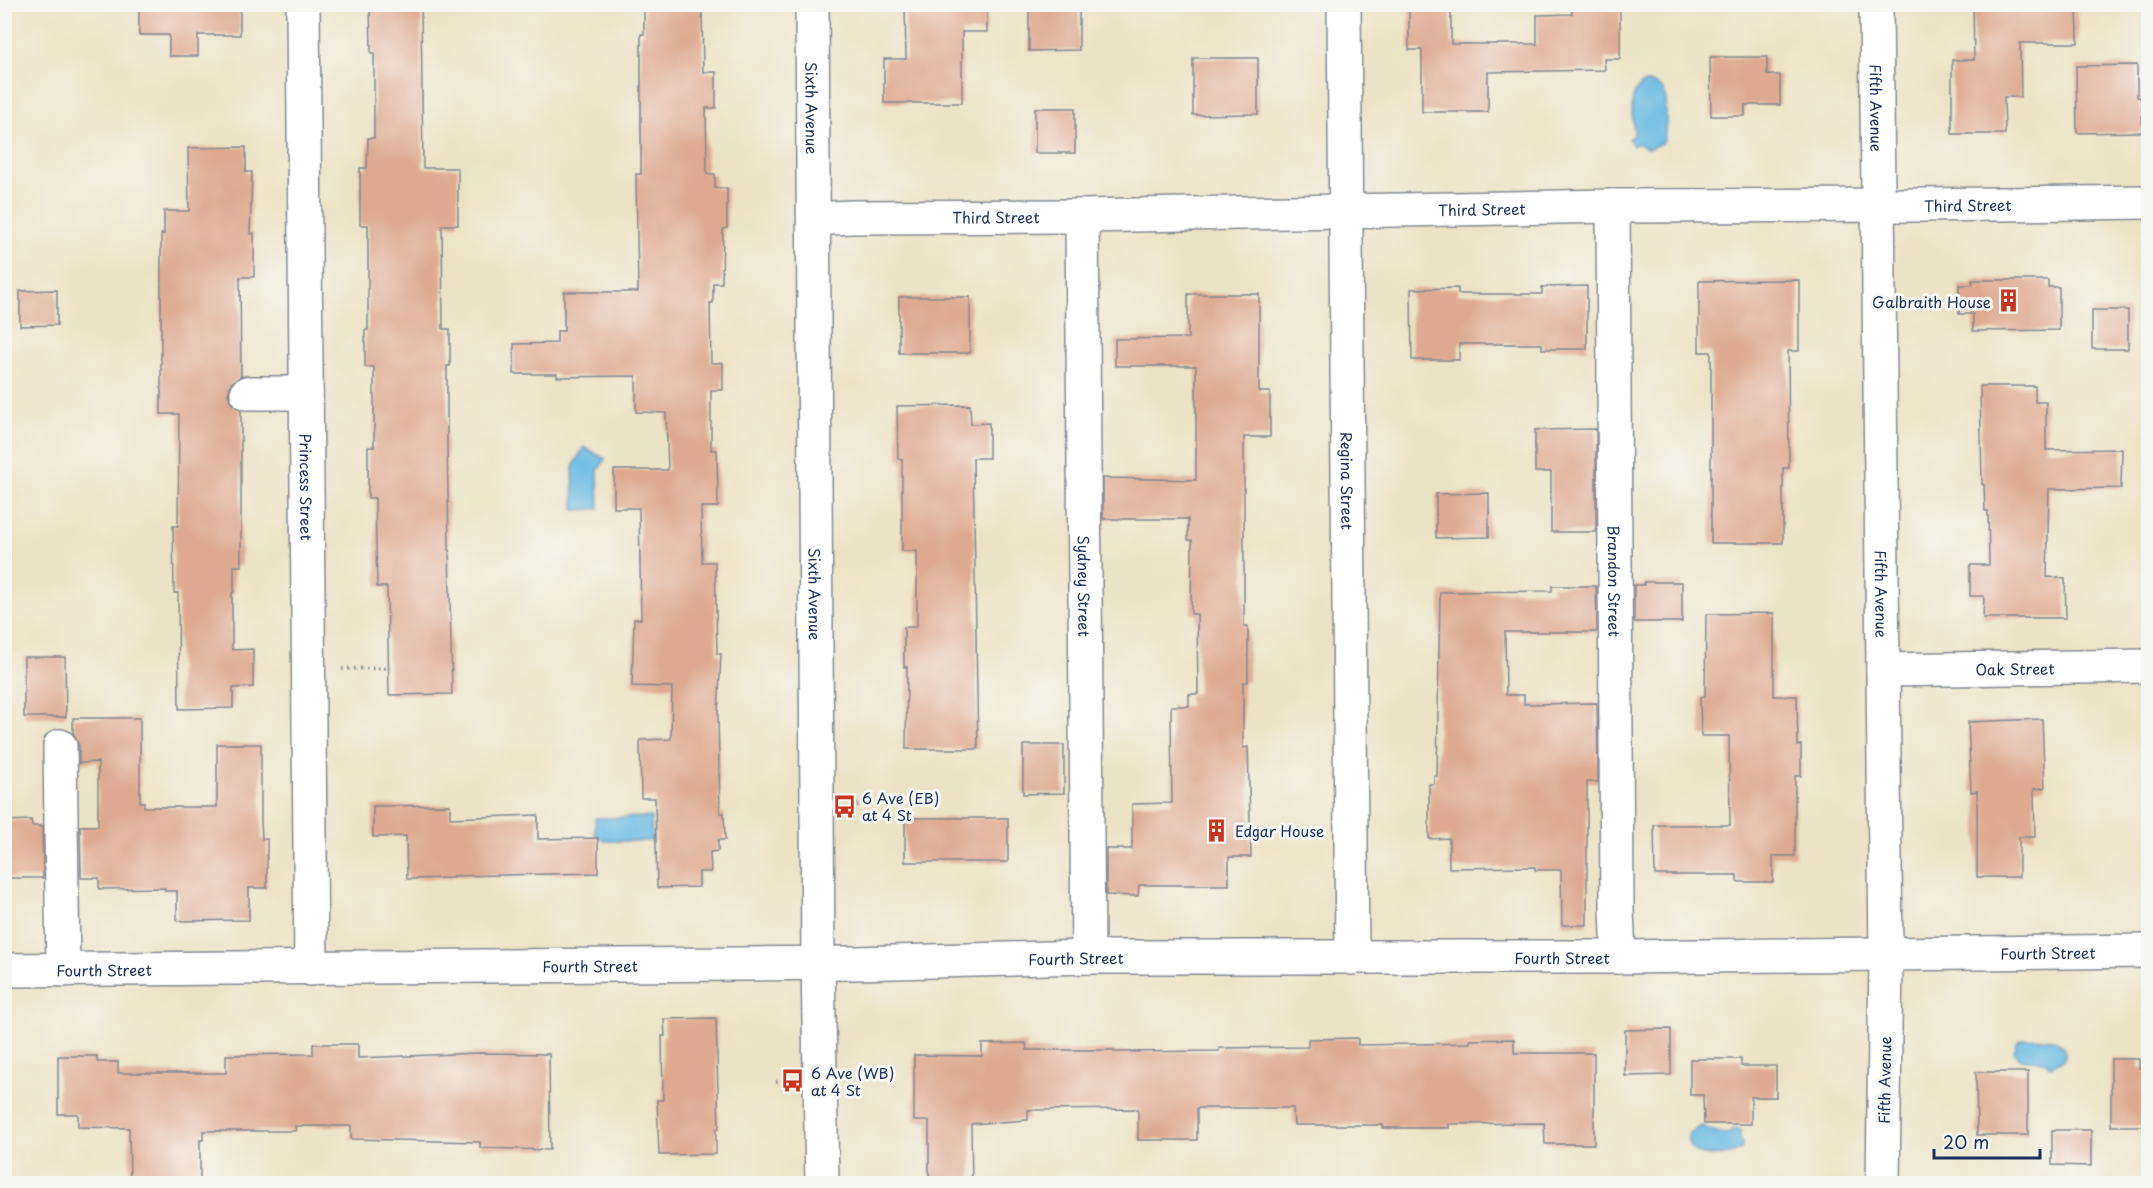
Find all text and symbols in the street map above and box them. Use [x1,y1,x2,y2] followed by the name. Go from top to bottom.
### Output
[801,62,824,154] street label: Sixth Avenue
[1865,64,1889,152] street label: Fifth Avenue
[1924,192,2012,216] street label: Third Street
[1438,196,1526,221] street label: Third Street
[952,205,1040,228] street label: Third Street
[1996,288,2022,314] building icon: Galbraith House
[1872,290,1991,313] place label: Galbraith House
[1336,432,1360,530] street label: Regina Street
[295,433,319,541] street label: Princess Street
[1603,525,1627,637] street label: Brandon Street
[1073,535,1097,637] street label: Sydney Street
[804,548,827,640] street label: Sixth Avenue
[1870,550,1894,638] street label: Fifth Avenue
[1975,656,2055,680] street label: Oak Street
[862,786,939,826] place label: 6 Ave (EB) at 4 St
[831,793,857,819] bus stop icon: 6 Ave (EB) at 4 St
[1204,817,1230,843] building icon: Edgar House
[1235,819,1324,842] place label: Edgar House
[2000,940,2096,964] street label: Fourth Street
[1028,945,1124,970] street label: Fourth Street
[1514,946,1610,969] street label: Fourth Street
[542,953,638,977] street label: Fourth Street
[56,957,152,981] street label: Fourth Street
[1872,1036,1896,1124] street label: Fifth Avenue
[811,1061,894,1101] place label: 6 Ave (WB) at 4 St
[780,1068,806,1094] bus stop icon: 6 Ave (WB) at 4 St
[1934,1122,2040,1160] scale bar
[1943,1128,1989,1155] text: 20 m

